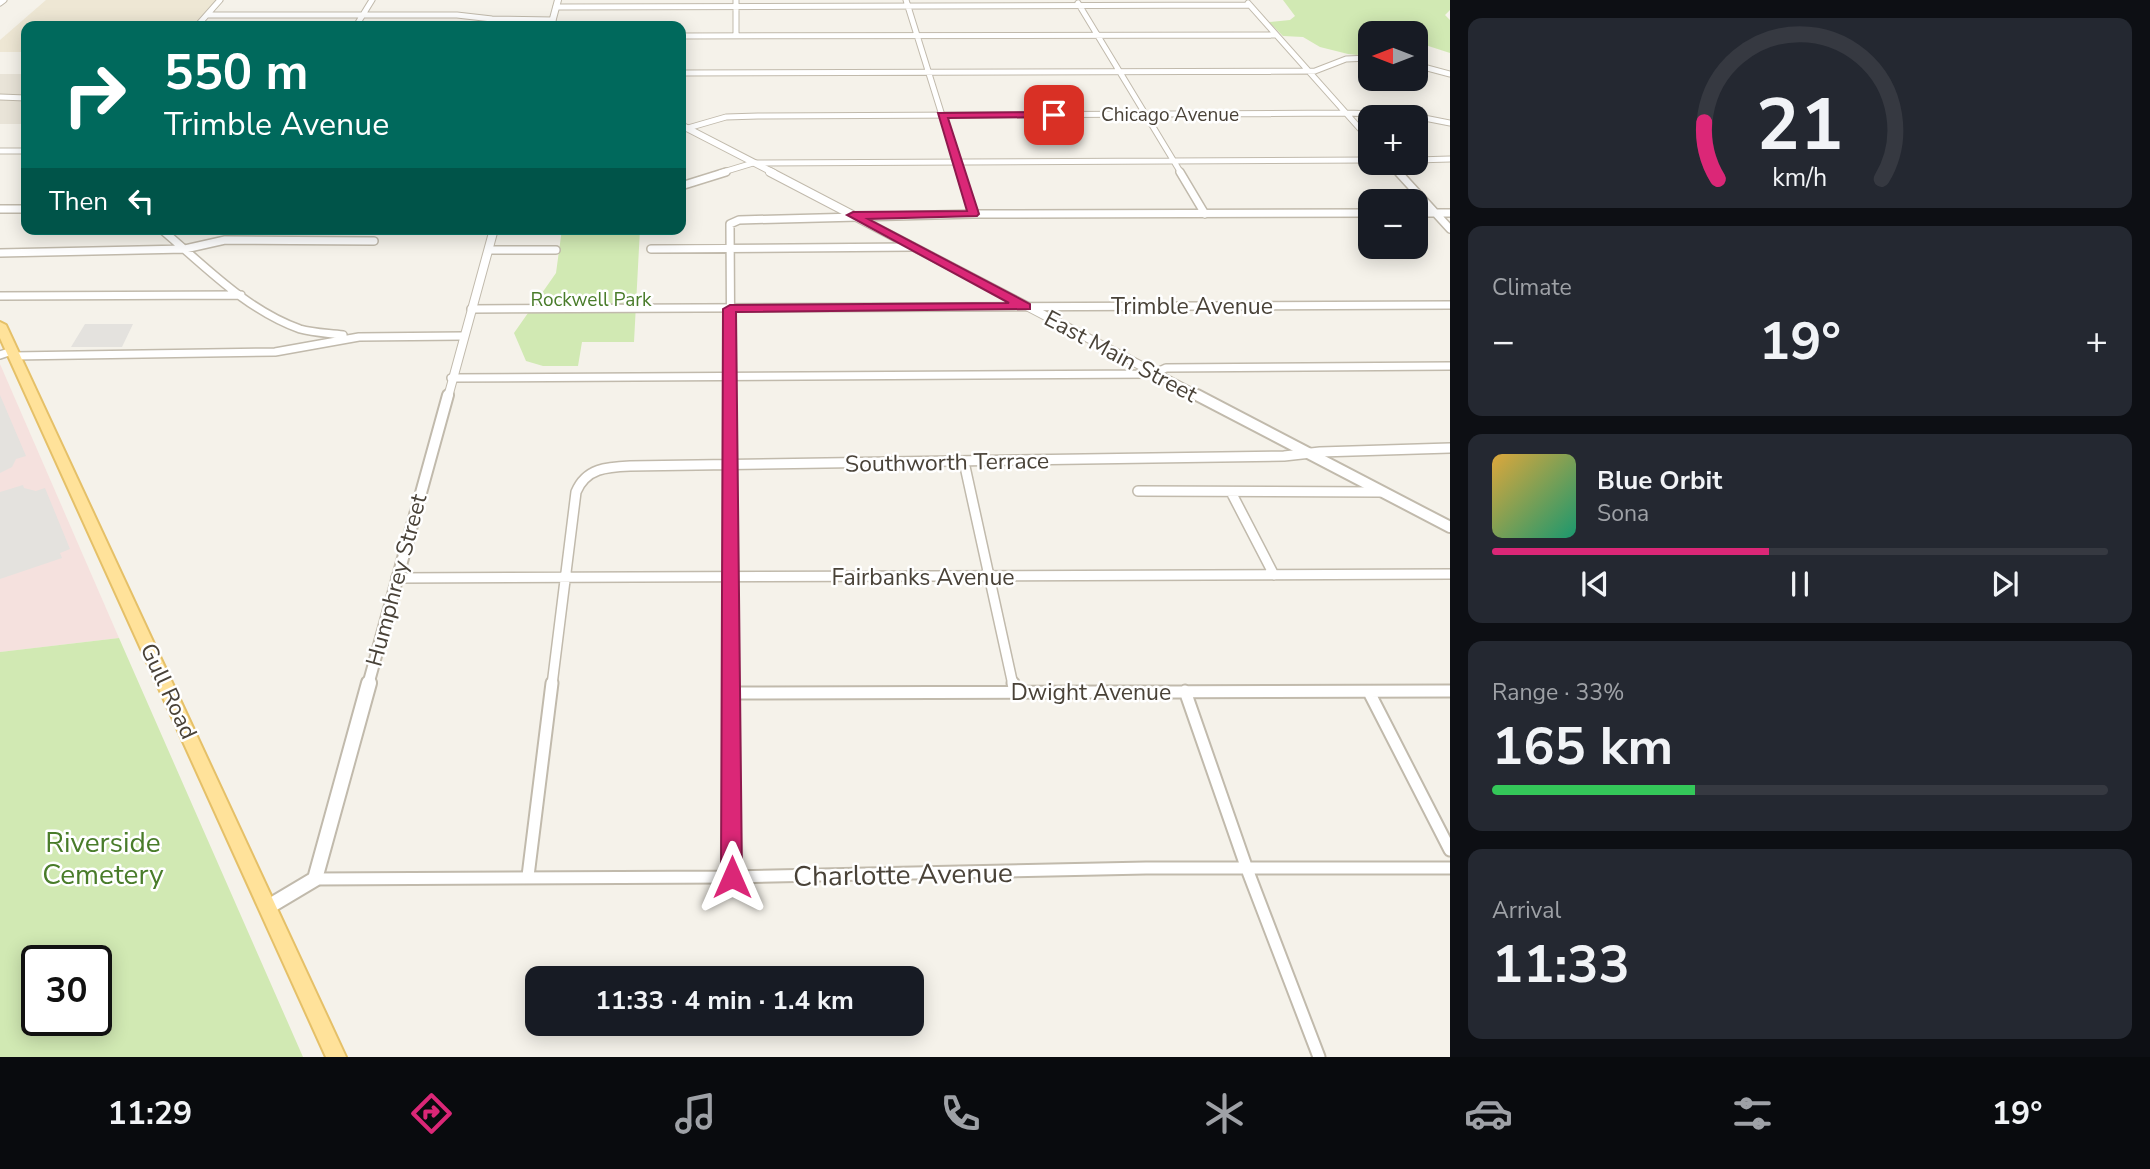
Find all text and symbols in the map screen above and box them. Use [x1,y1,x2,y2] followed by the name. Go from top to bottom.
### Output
[1358,21,1428,91] north arrow
[1358,21,1428,259] map controls
[164,39,308,106] text: 550 m
[49,49,140,140] icon: right
[1756,75,1844,175] text: 21
[1024,85,1084,145] pin
[1035,96,1073,134] icon: arrive
[1101,102,1239,128] street label: Chicago Avenue
[164,103,389,146] text: Trimble Avenue
[1358,105,1428,175] button: +
[1772,161,1828,195] text: km/h
[122,182,160,220] icon: left
[49,184,108,219] text: Then
[1358,189,1428,259] button: −
[1492,272,1572,303] text: Climate
[530,287,652,313] park label: Rockwell Park
[1111,291,1273,322] street label: Trimble Avenue
[1039,303,1204,410] street label: East Main Street
[1759,306,1841,377] text: 19°
[1492,316,1515,367] text: −
[2085,316,2108,367] text: +
[845,445,1049,480] street label: Southworth Terrace
[1597,463,1722,498] text: Blue Orbit
[359,490,435,670] street label: Humphrey Street
[1597,498,1649,529] text: Sona
[831,562,1015,593] street label: Fairbanks Avenue
[1576,565,1614,603] icon: previous
[1781,565,1819,603] icon: pause
[1986,565,2024,603] icon: next
[133,638,204,744] street label: Gull Road
[1011,677,1171,708] street label: Dwight Avenue
[1492,677,1624,708] text: Range · 33%
[1492,711,1673,782] text: 165 km
[42,824,164,894] park label: Riverside Cemetery
[695,840,769,914] position arrow
[793,854,1013,896] street label: Charlotte Avenue
[1492,895,1561,926] text: Arrival
[1492,929,1630,1000] text: 11:33
[21,945,112,1036] speed limit sign: 30
[595,983,854,1018] text: 11:33 · 4 min · 1.4 km
[407,1089,456,1138] icon: directions
[671,1089,720,1138] icon: music
[936,1089,985,1138] icon: phone
[1200,1089,1249,1138] icon: climate
[1464,1089,1513,1138] icon: car
[1728,1089,1777,1138] icon: filters
[108,1092,192,1135] text: 11:29
[1992,1092,2042,1135] text: 19°

